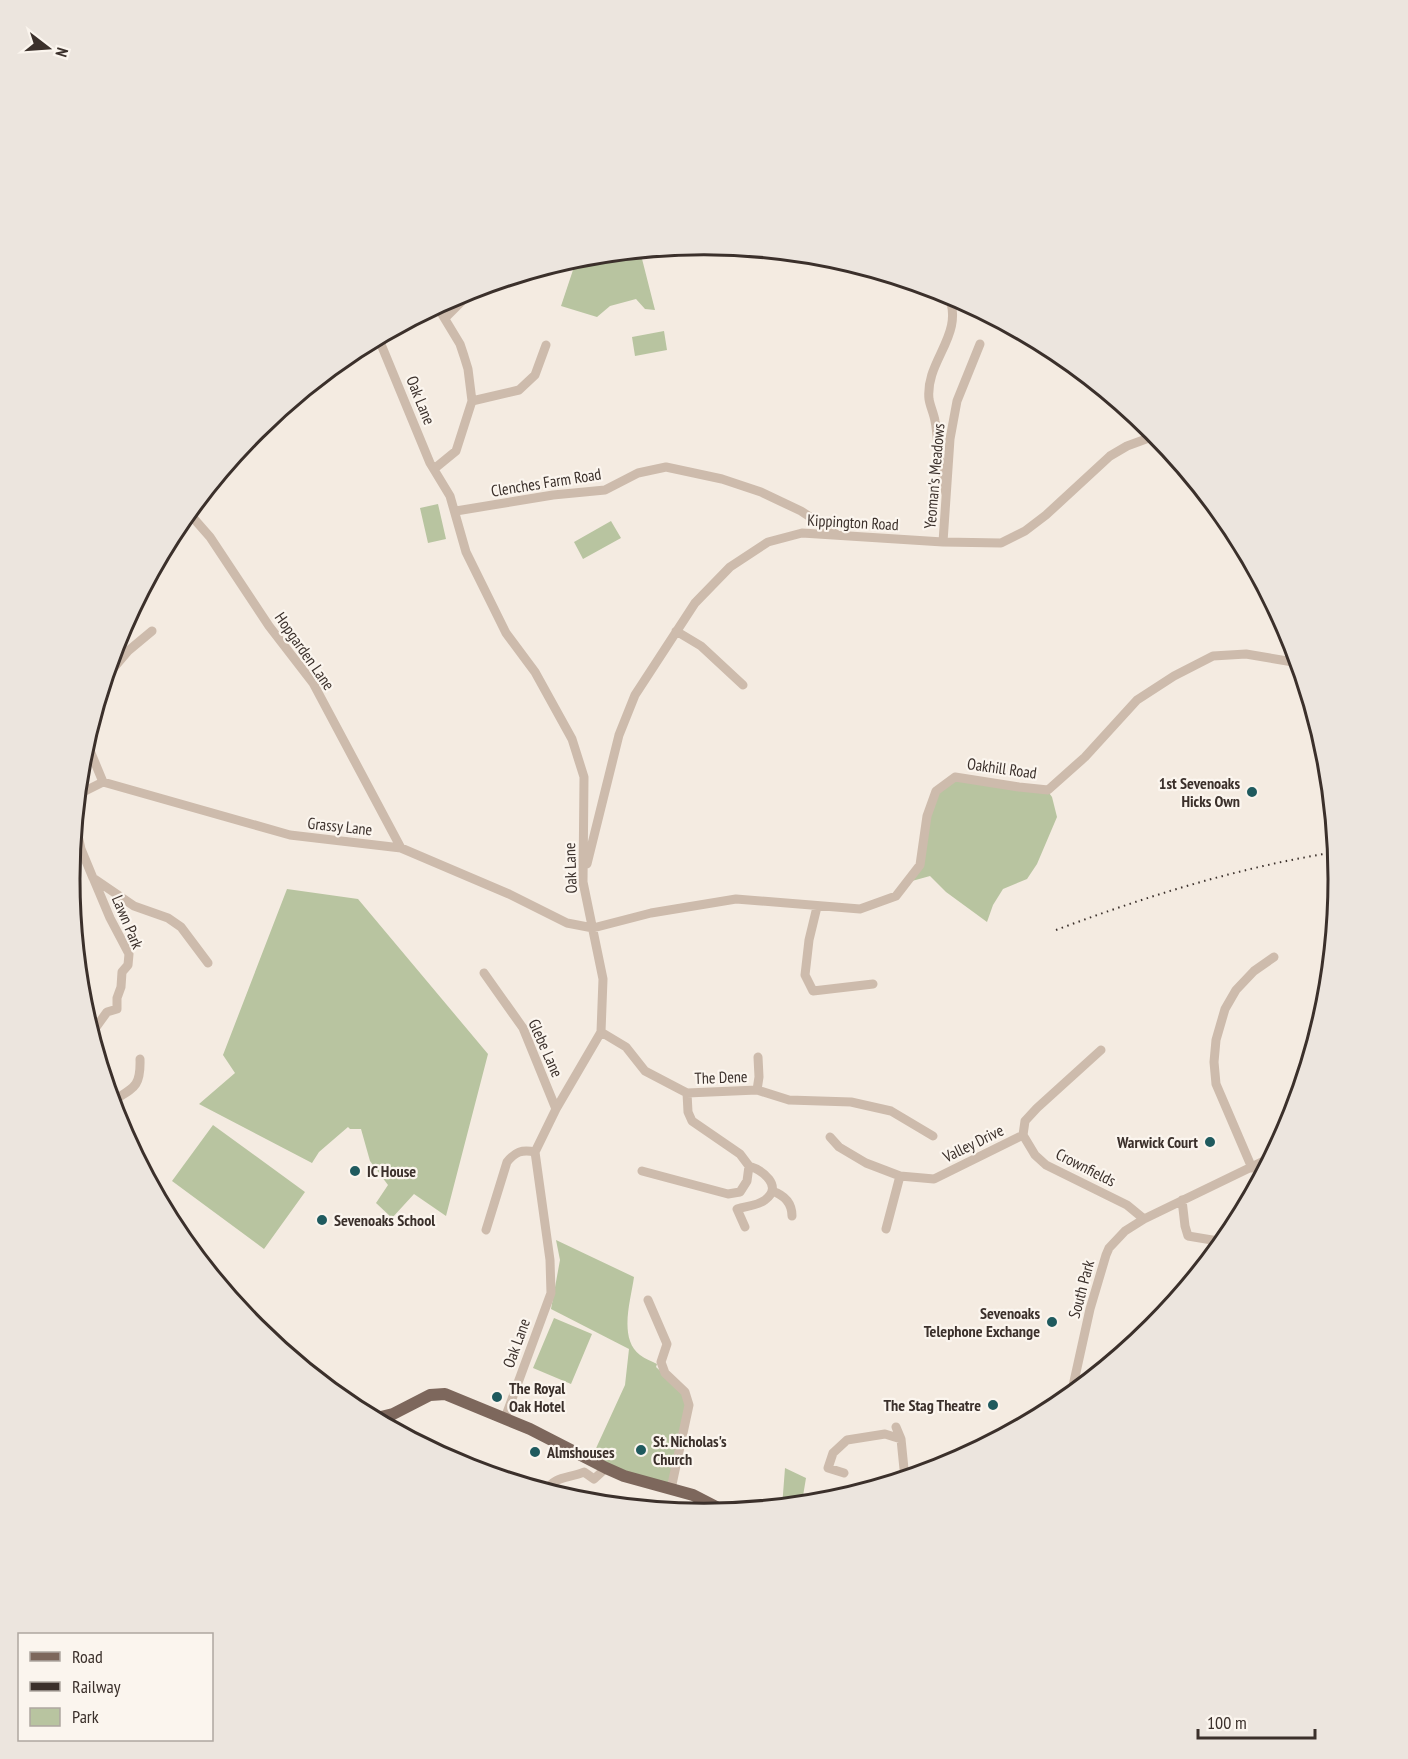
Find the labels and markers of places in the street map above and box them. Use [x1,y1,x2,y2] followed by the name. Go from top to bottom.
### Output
[1159,773,1240,811] place label: 1st Sevenoaks Hicks Own
[1245,785,1259,799] marker: 1st Sevenoaks Hicks Own
[1116,1132,1198,1152] place label: Warwick Court
[1203,1135,1217,1149] marker: Warwick Court
[367,1161,416,1181] place label: IC House
[348,1164,362,1178] marker: IC House
[334,1210,435,1230] place label: Sevenoaks School
[315,1213,329,1227] marker: Sevenoaks School
[924,1303,1040,1341] place label: Sevenoaks Telephone Exchange
[1045,1315,1059,1329] marker: Sevenoaks Telephone Exchange
[509,1378,565,1416] place label: The Royal Oak Hotel
[490,1390,504,1404] marker: The Royal Oak Hotel
[884,1395,981,1415] place label: The Stag Theatre
[986,1398,1000,1412] marker: The Stag Theatre
[653,1431,727,1469] place label: St. Nicholas's Church
[546,1442,615,1462] place label: Almshouses
[634,1443,648,1457] marker: St. Nicholas's Church
[528,1445,542,1459] marker: Almshouses

